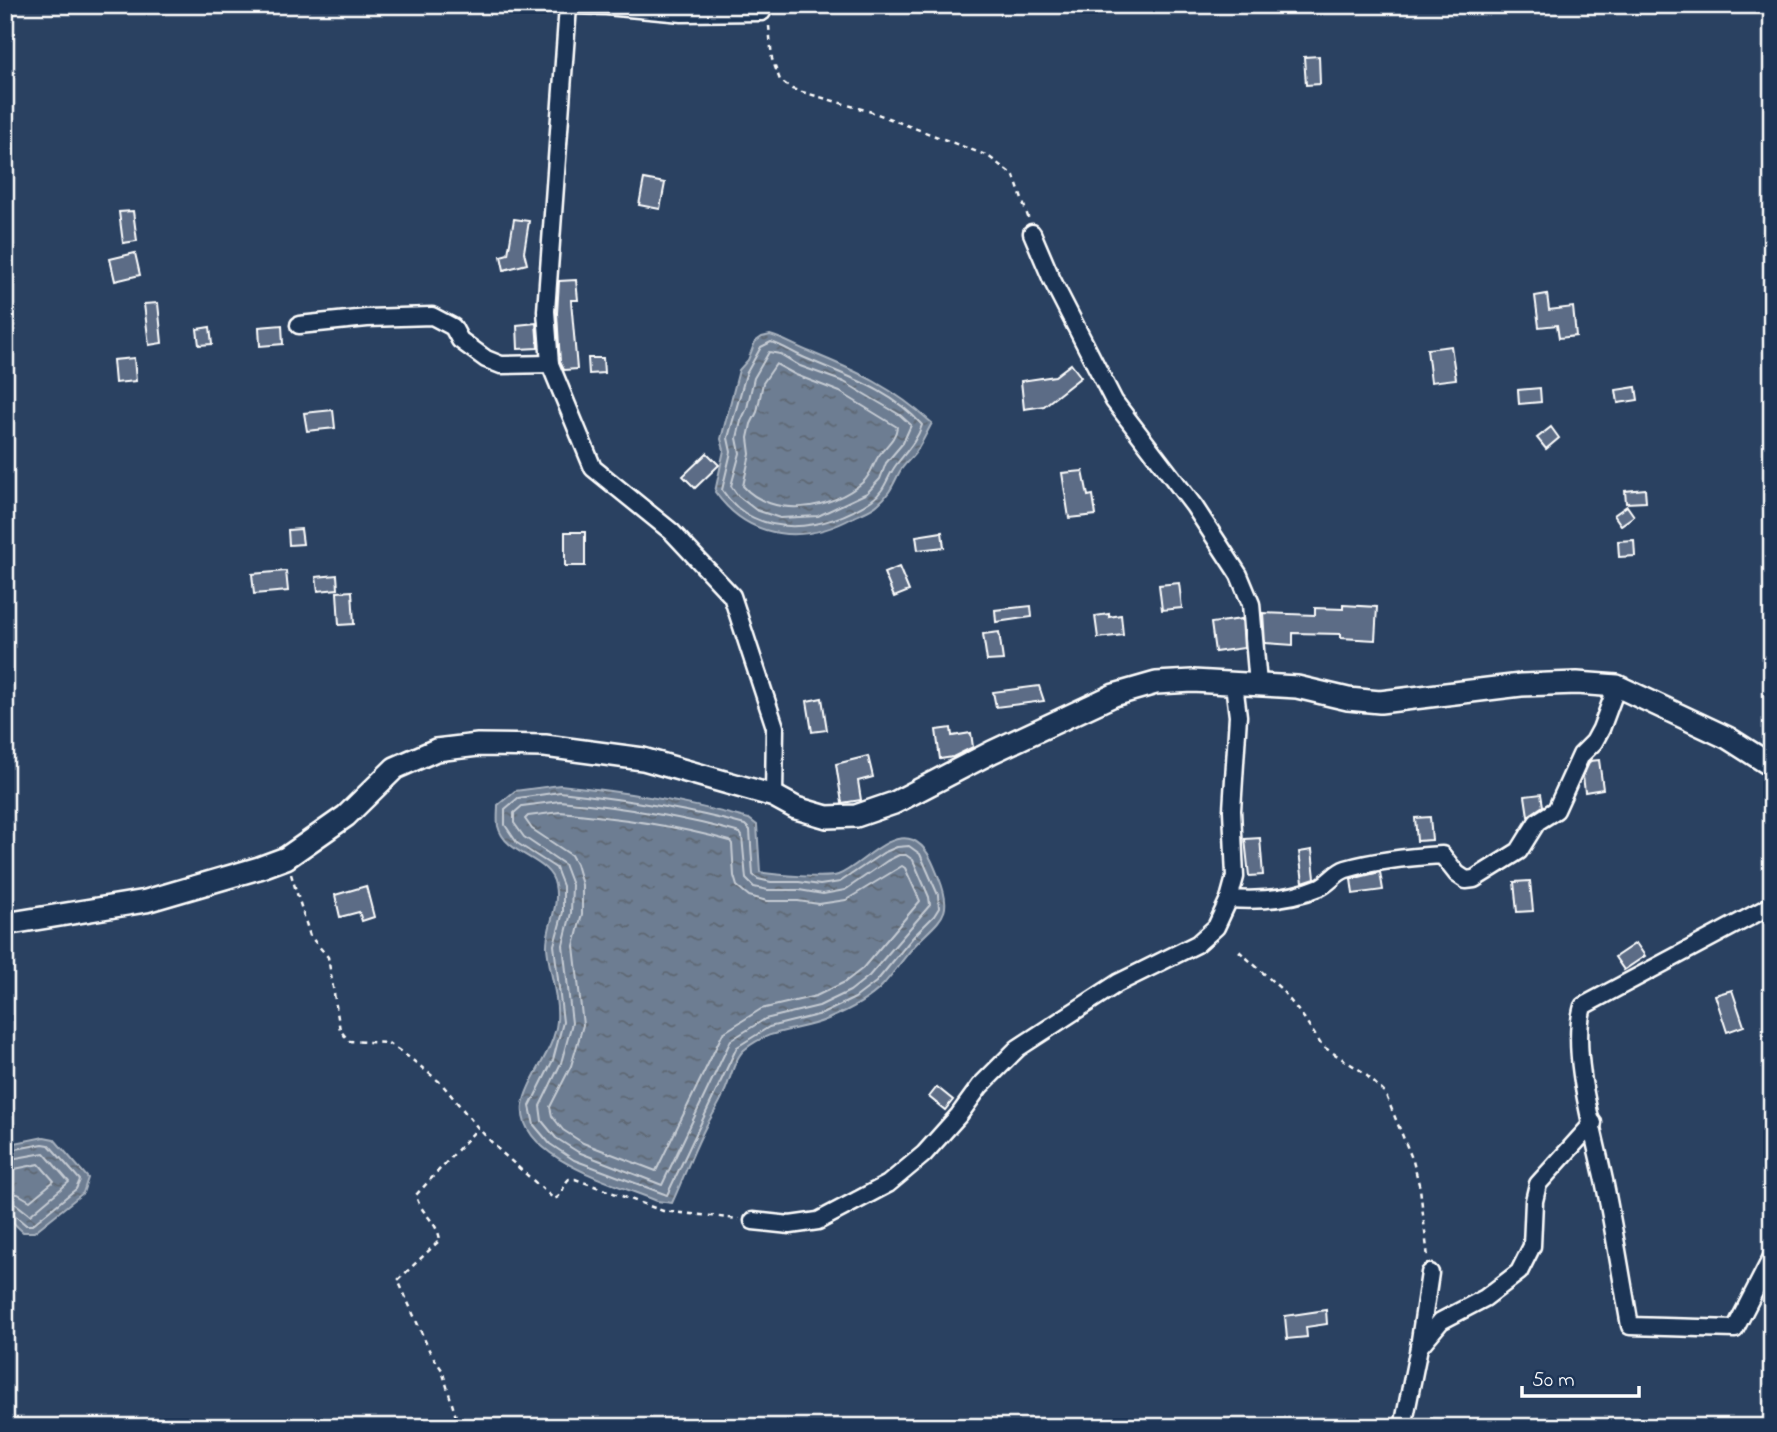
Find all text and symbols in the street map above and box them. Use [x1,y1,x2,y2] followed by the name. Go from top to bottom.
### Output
[1522,1355,1639,1399] scale bar
[1532,1366,1575,1396] text: 50 m

